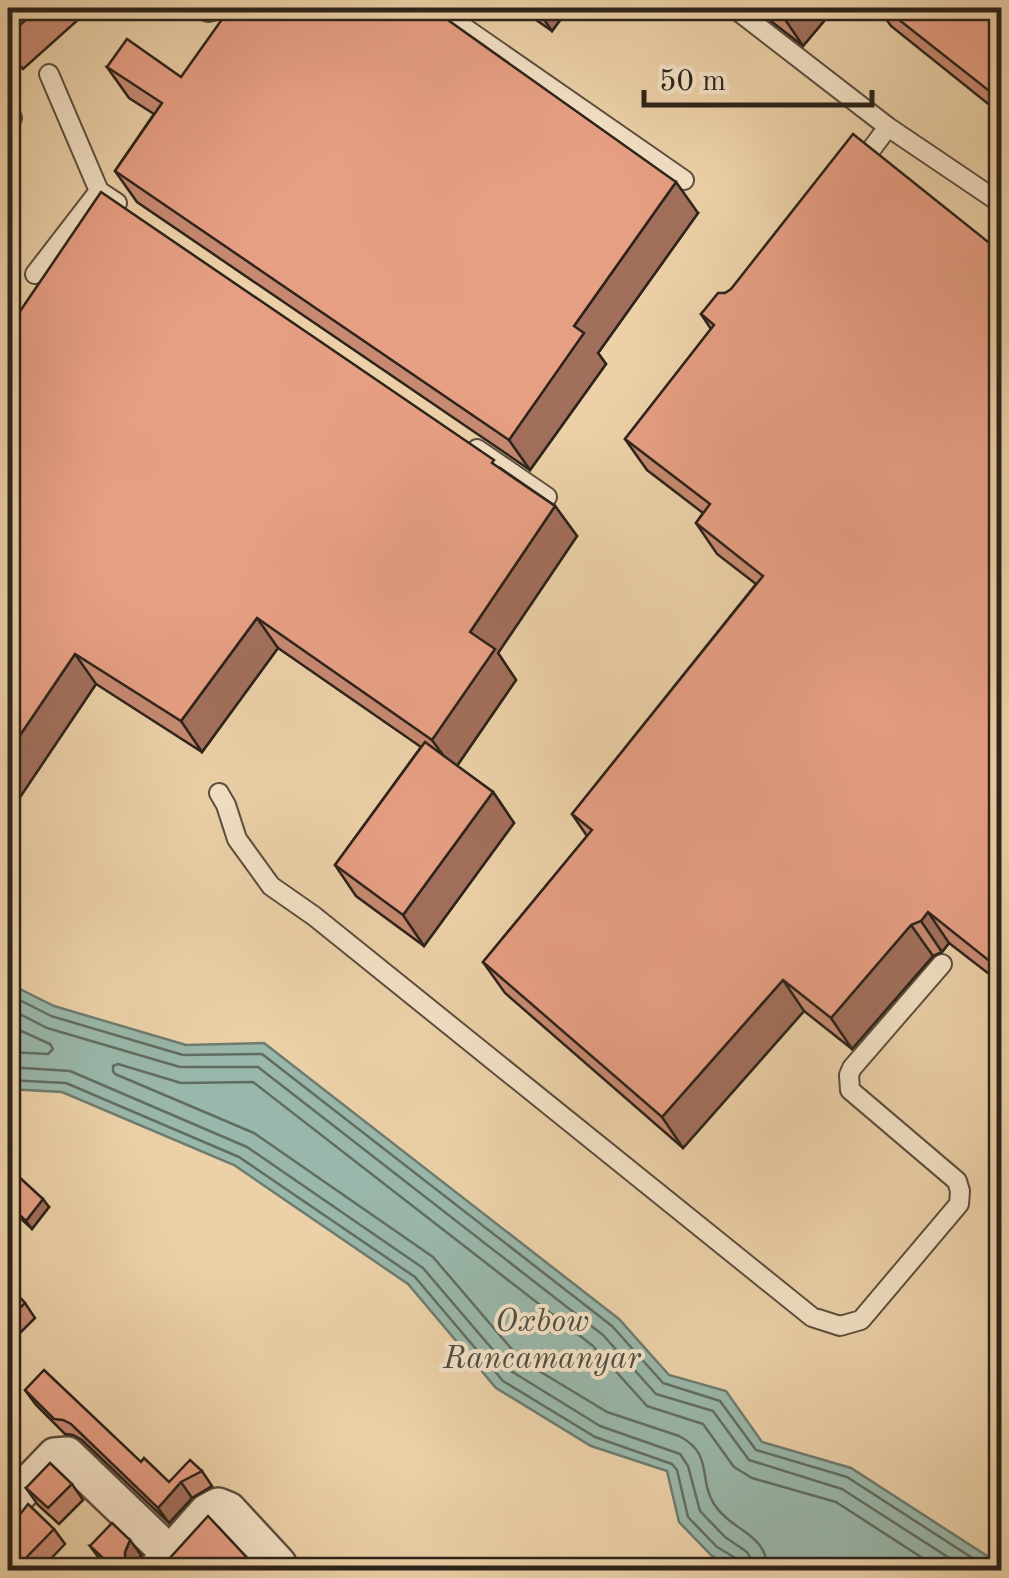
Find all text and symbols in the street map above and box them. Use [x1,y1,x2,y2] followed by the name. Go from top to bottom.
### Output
[644,45,872,107] scale bar
[659,67,726,97] text: 50 m
[442,1307,642,1376] water label: Oxbow Rancamanyar

